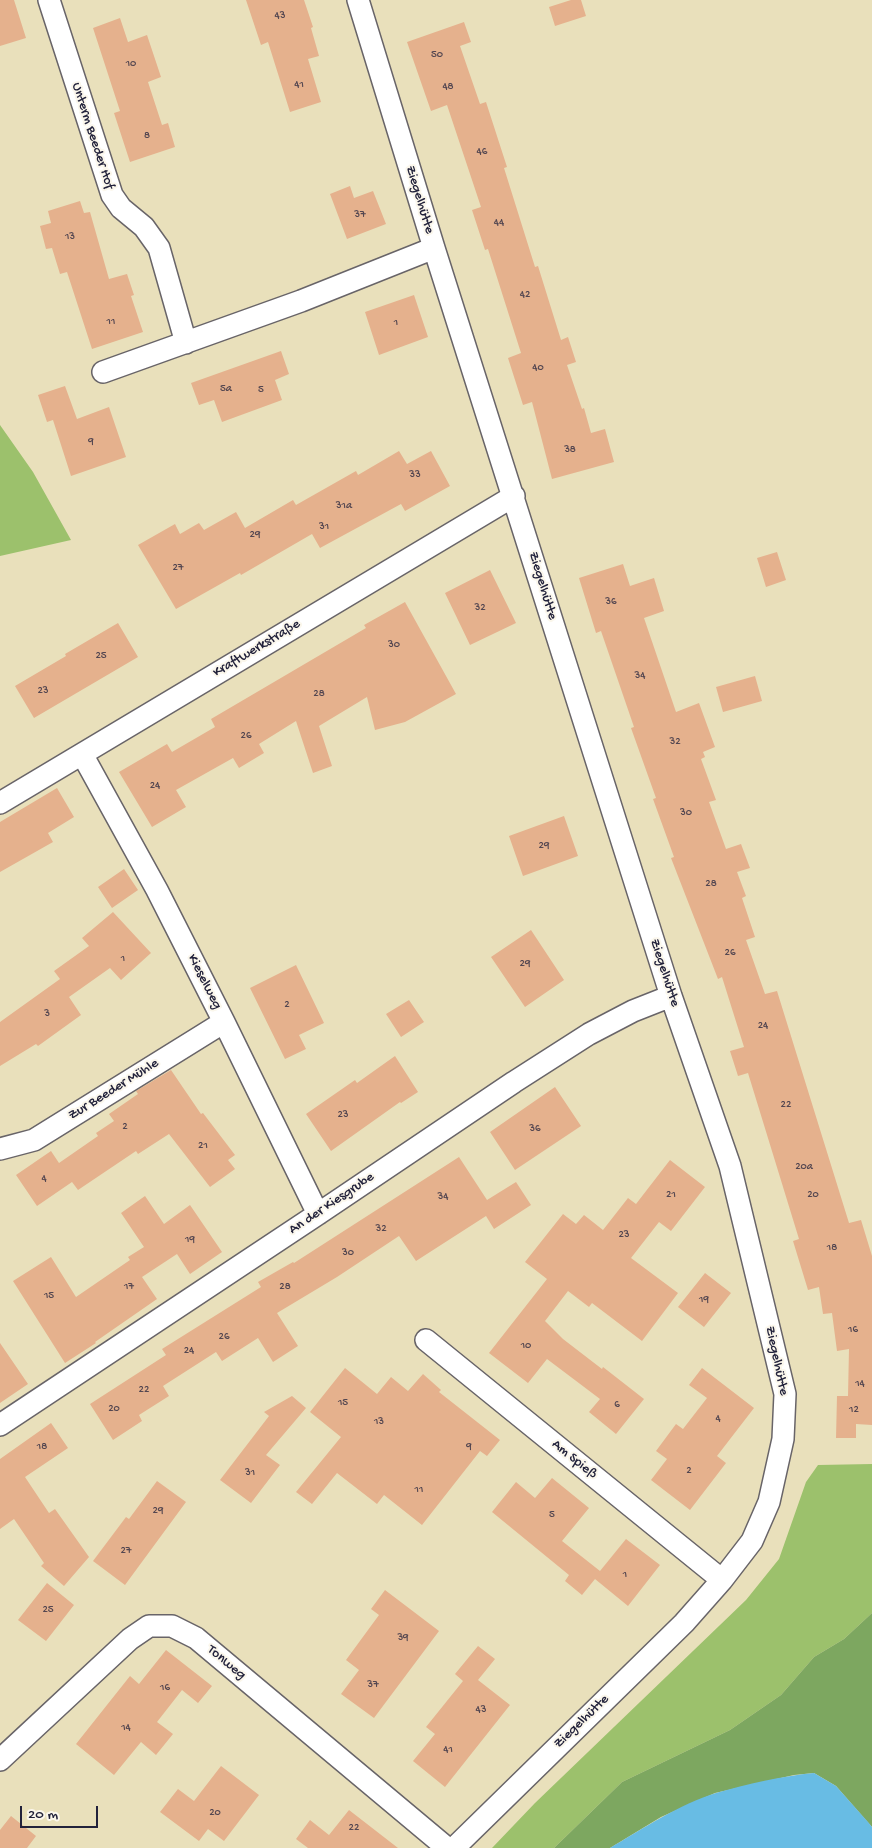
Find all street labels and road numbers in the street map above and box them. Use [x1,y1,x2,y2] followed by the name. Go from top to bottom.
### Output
[67,81,117,191] street label: Unterm Beeder Hof
[401,164,437,236] street label: Ziegelhütte
[524,550,560,622] street label: Ziegelhütte
[210,616,304,682] street label: Kraftwerkstraße
[645,937,683,1009] street label: Ziegelhütte
[183,952,225,1012] street label: Kieselweg
[66,1056,162,1124] street label: Zur Beeder Mühle
[286,1169,378,1239] street label: An der Kiesgrube
[760,1325,792,1397] street label: Ziegelhütte
[548,1437,600,1483] street label: Am Spieß
[203,1642,249,1684] street label: Tonweg
[551,1692,613,1752] street label: Ziegelhütte

